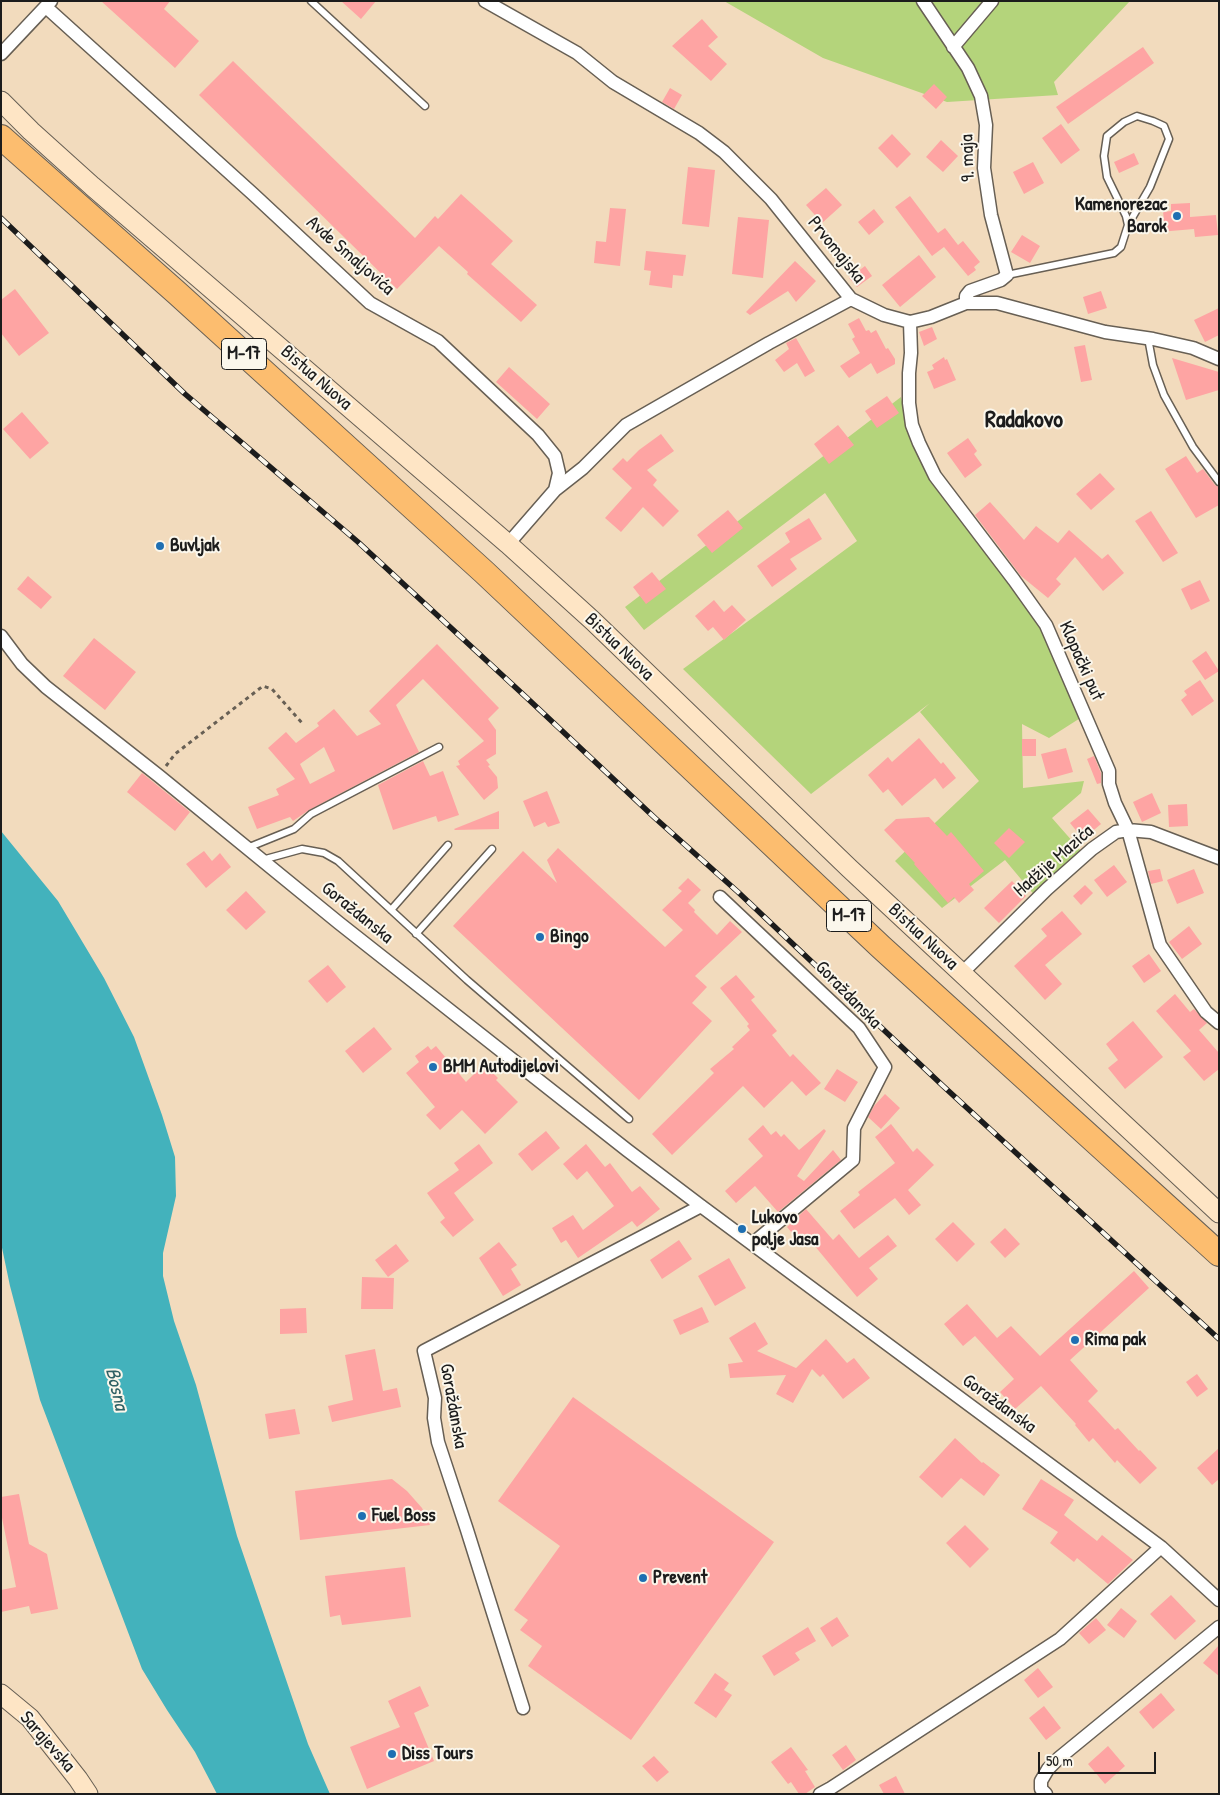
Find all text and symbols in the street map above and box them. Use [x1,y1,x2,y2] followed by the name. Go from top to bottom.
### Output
[956,134,980,182] street label: 9. maja
[1075,194,1167,238] place label: Kamenorezac Barok
[1171,210,1183,222] marker: Kamenorezac Barok
[301,212,399,300] street label: Avde Smaljovića
[802,212,870,288] street label: Prvomajska
[222,338,266,369] road number: M-17
[275,341,357,415] street label: Bistua Nuova
[985,407,1063,435] district label: Radakovo
[170,535,220,557] place label: Buvljak
[154,540,166,552] marker: Buvljak
[580,608,658,686] street label: Bistua Nuova
[1053,618,1109,704] street label: Klopački put
[1009,820,1099,902] street label: Hadžije Mazića
[316,877,398,949] street label: Goraždanska
[883,899,963,975] street label: Bistua Nuova
[826,900,872,931] road number: M-17
[550,926,589,948] place label: Bingo
[534,931,546,943] marker: Bingo
[810,956,886,1034] street label: Goraždanska
[443,1056,559,1078] place label: BMM Autodijelovi
[427,1061,439,1073] marker: BMM Autodijelovi
[752,1207,818,1251] place label: Lukovo polje Jasa
[736,1223,748,1235] marker: Lukovo polje Jasa
[1085,1329,1146,1351] place label: Rima pak
[1069,1334,1081,1346] marker: Rima pak
[434,1362,472,1450] street label: Goraždanska
[99,1365,133,1413] water label: Bosna
[958,1370,1040,1438] street label: Goraždanska
[372,1505,436,1527] place label: Fuel Boss
[356,1510,368,1522] marker: Fuel Boss
[653,1567,707,1589] place label: Prevent
[637,1572,649,1584] marker: Prevent
[14,1707,80,1777] street label: Sarajevska
[1040,1742,1158,1774] scale bar
[402,1743,473,1765] place label: Diss Tours
[386,1748,398,1760] marker: Diss Tours
[1046,1750,1073,1771] text: 50 m

